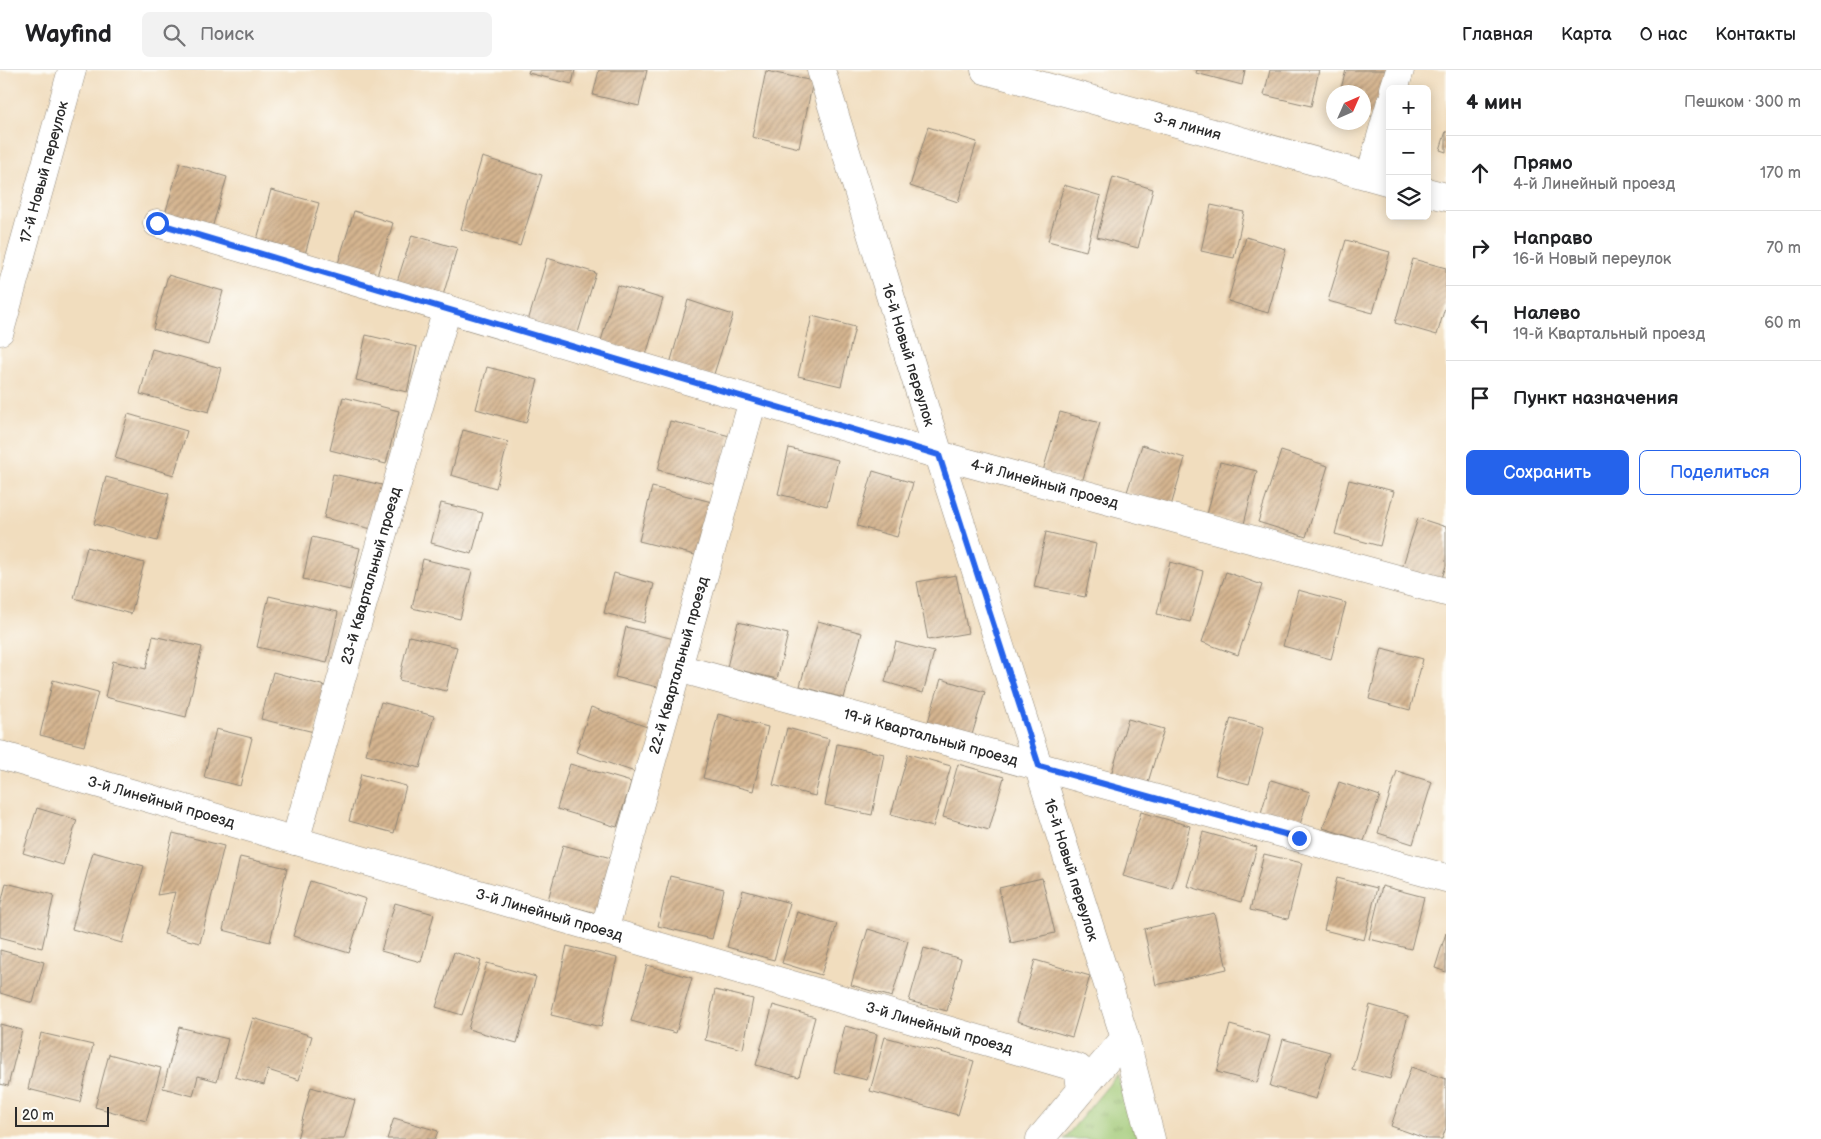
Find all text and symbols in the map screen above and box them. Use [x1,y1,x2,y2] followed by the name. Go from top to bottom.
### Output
[142,12,492,57] search box
[25,20,112,49] text: Wayfind
[160,21,188,49] icon: search
[200,23,254,46] text: Поиск
[1462,24,1533,45] text: Главная
[1561,24,1612,45] text: Карта
[1640,24,1687,45] text: О нас
[1715,24,1796,45] text: Контакты
[1326,85,1371,130] north arrow
[1386,85,1431,220] map controls
[1386,85,1431,130] button: +
[1466,90,1522,115] text: 4 мин
[1684,93,1801,112] text: Пешком · 300 m
[15,99,73,245] street label: 17-й Новый переулок
[1152,108,1223,144] street label: 3-я линия
[1386,130,1431,175] button: −
[1513,152,1573,175] text: Прямо
[1466,159,1494,187] icon: ahead
[1760,164,1801,183] text: 170 m
[1386,175,1431,220] button: layers
[1513,175,1675,194] text: 4-й Линейный проезд
[146,212,169,235] route start
[1513,227,1593,250] text: Направо
[1466,234,1494,262] icon: right
[1766,239,1801,258] text: 70 m
[1513,250,1671,269] text: 16-й Новый переулок
[877,281,939,429] street label: 16-й Новый переулок
[1513,302,1580,325] text: Налево
[1466,309,1494,337] icon: left
[1764,314,1801,333] text: 60 m
[1513,325,1705,344] text: 19-й Квартальный проезд
[1466,384,1494,412] icon: arrive
[1513,387,1678,410] text: Пункт назначения
[1466,450,1629,495] button: Сохранить
[1639,450,1801,495] button: Поделиться
[969,454,1121,513] street label: 4-й Линейный проезд
[336,485,405,667] street label: 23-й Квартальный проезд
[645,574,713,756] street label: 22-й Квартальный проезд
[841,704,1020,770] street label: 19-й Квартальный проезд
[86,771,237,832] street label: 3-й Линейный проезд
[1040,796,1103,943] street label: 16-й Новый переулок
[1288,827,1311,850] route end
[473,884,625,945] street label: 3-й Линейный проезд
[863,997,1015,1058] street label: 3-й Линейный проезд
[15,1104,109,1127] scale bar
[22,1107,54,1124] text: 20 m

